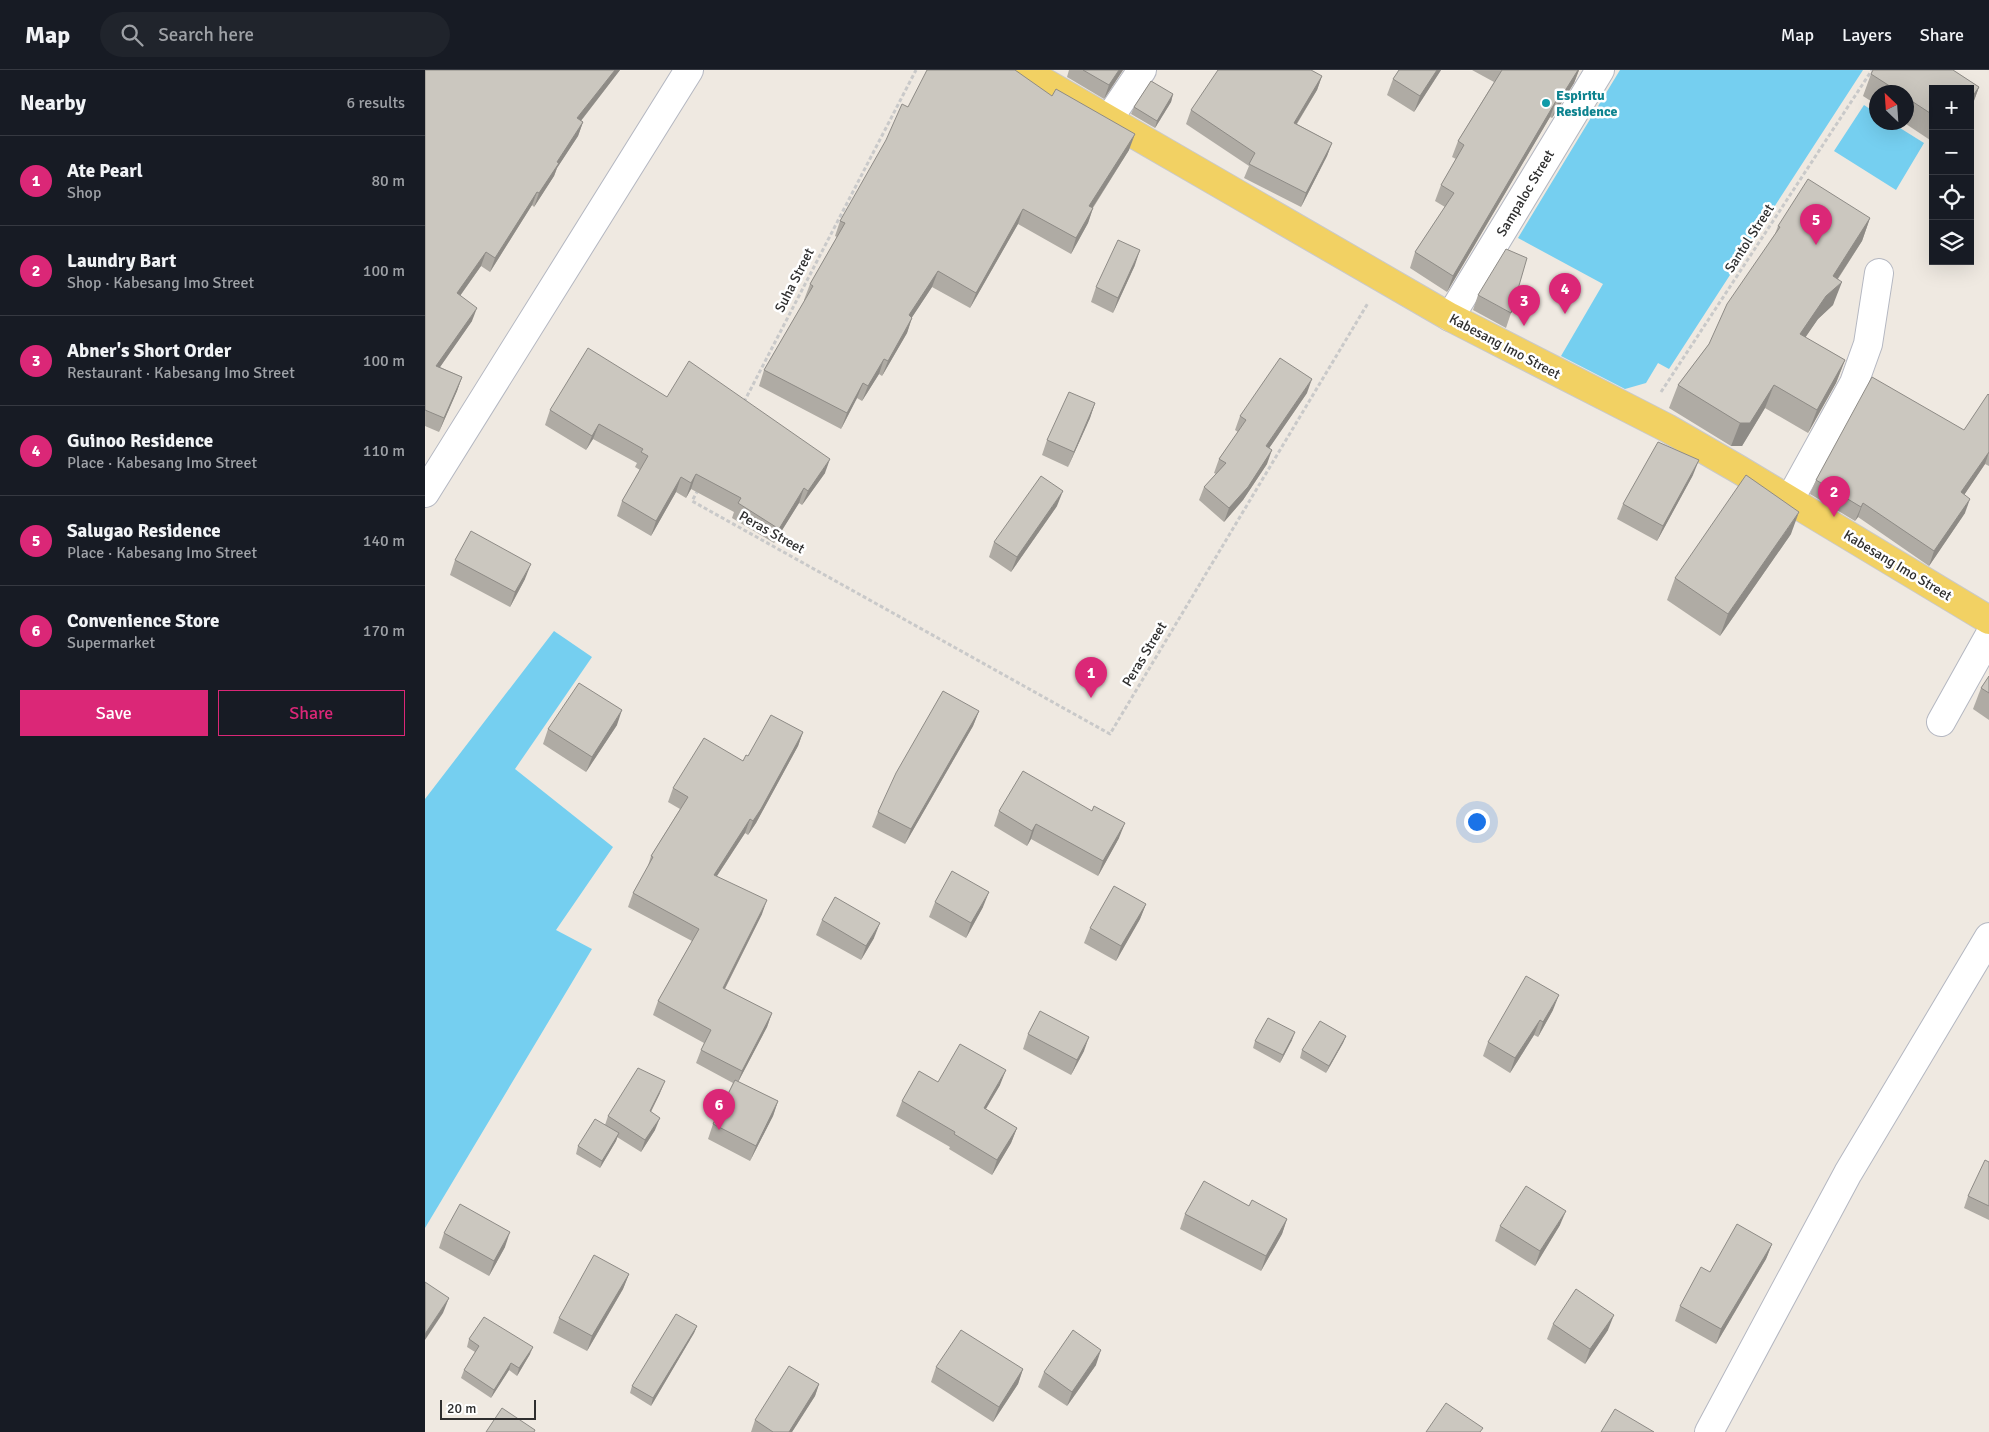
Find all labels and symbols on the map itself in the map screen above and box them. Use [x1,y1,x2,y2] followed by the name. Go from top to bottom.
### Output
[1869,85,1914,130] north arrow
[1556,87,1617,120] place label: Espiritu Residence
[1540,97,1552,109] marker: Espiritu Residence
[1493,147,1558,240] street label: Sampaloc Street
[1721,201,1778,276] street label: Santol Street
[1800,204,1832,245] pin: 5
[771,245,818,315] street label: Suha Street
[1549,273,1581,314] pin: 4
[1508,285,1540,326] pin: 3
[1446,310,1563,383] street label: Kabesang Imo Street
[1818,476,1850,517] pin: 2
[736,507,808,557] street label: Peras Street
[1841,526,1955,605] street label: Kabesang Imo Street
[1118,619,1170,690] street label: Peras Street
[1075,657,1107,698] pin: 1
[1464,809,1490,835] your location
[703,1089,735,1130] pin: 6
[440,1397,536,1420] scale bar

